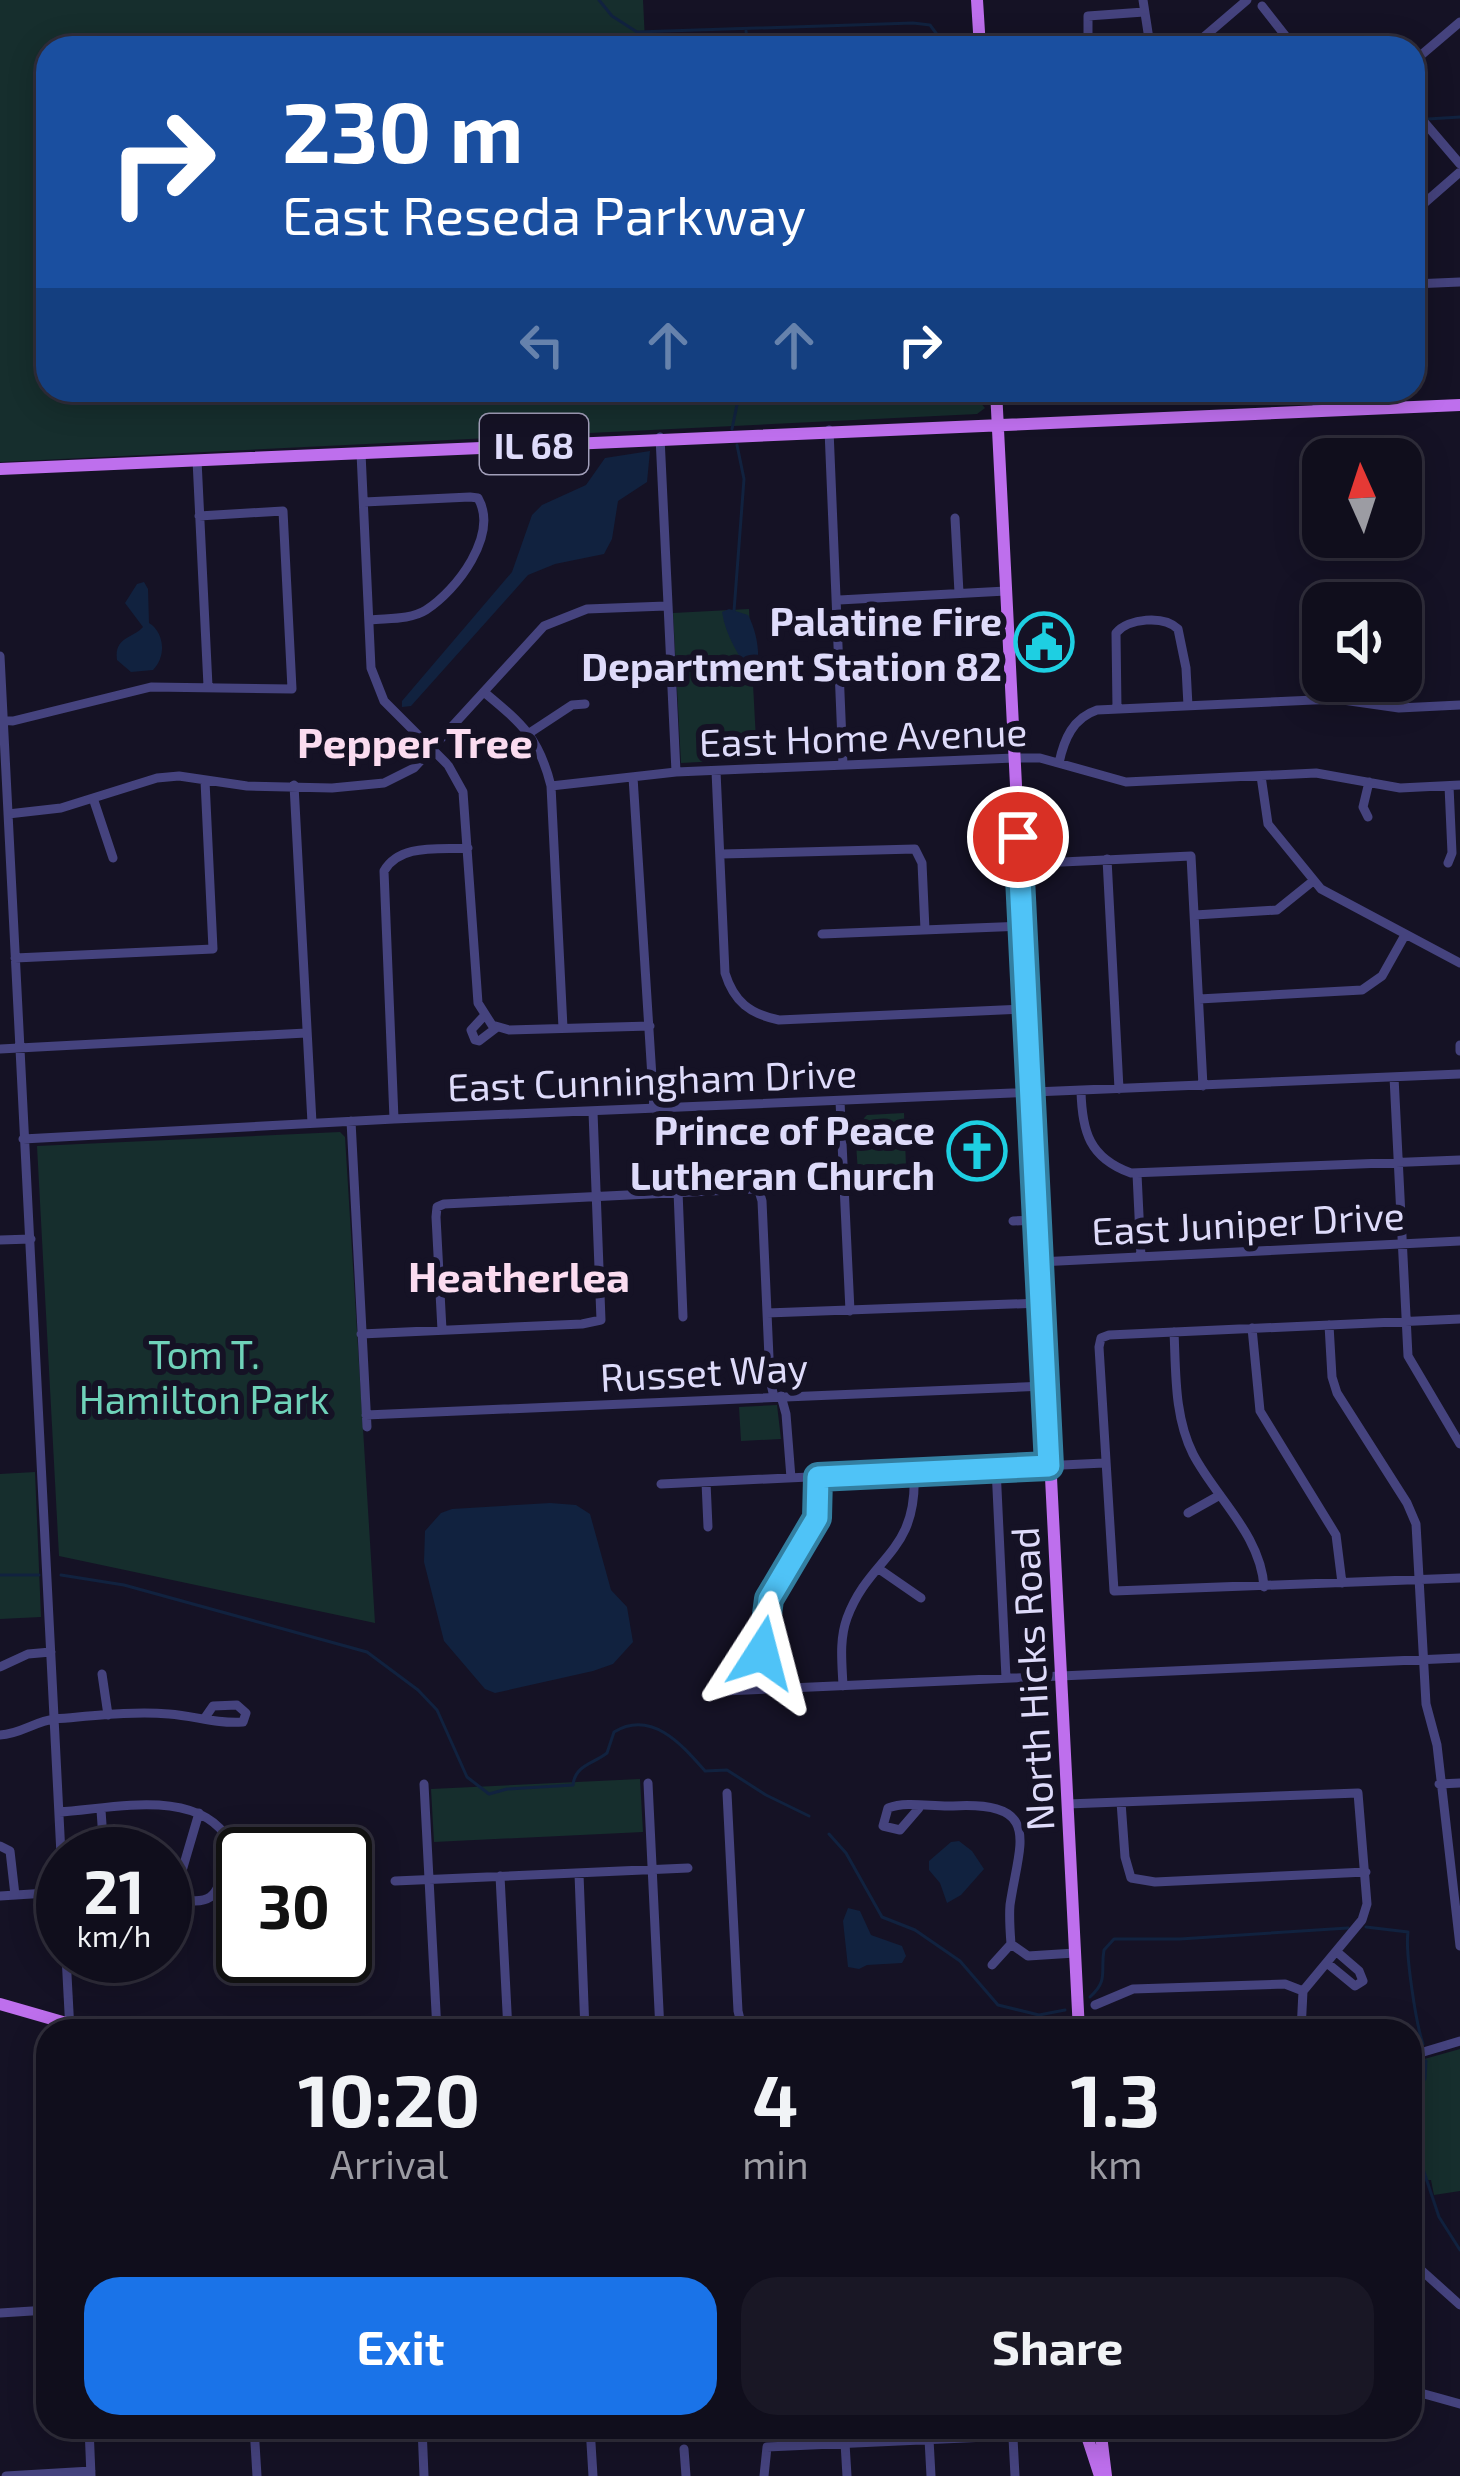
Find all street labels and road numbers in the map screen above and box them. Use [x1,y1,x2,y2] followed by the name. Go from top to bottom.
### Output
[480,414,588,474] road number: IL 68
[698,707,1028,765] street label: East Home Avenue
[446,1048,858,1110] street label: East Cunningham Drive
[1090,1190,1406,1254] street label: East Juniper Drive
[599,1342,809,1400] street label: Russet Way
[1000,1526,1062,1832] street label: North Hicks Road

